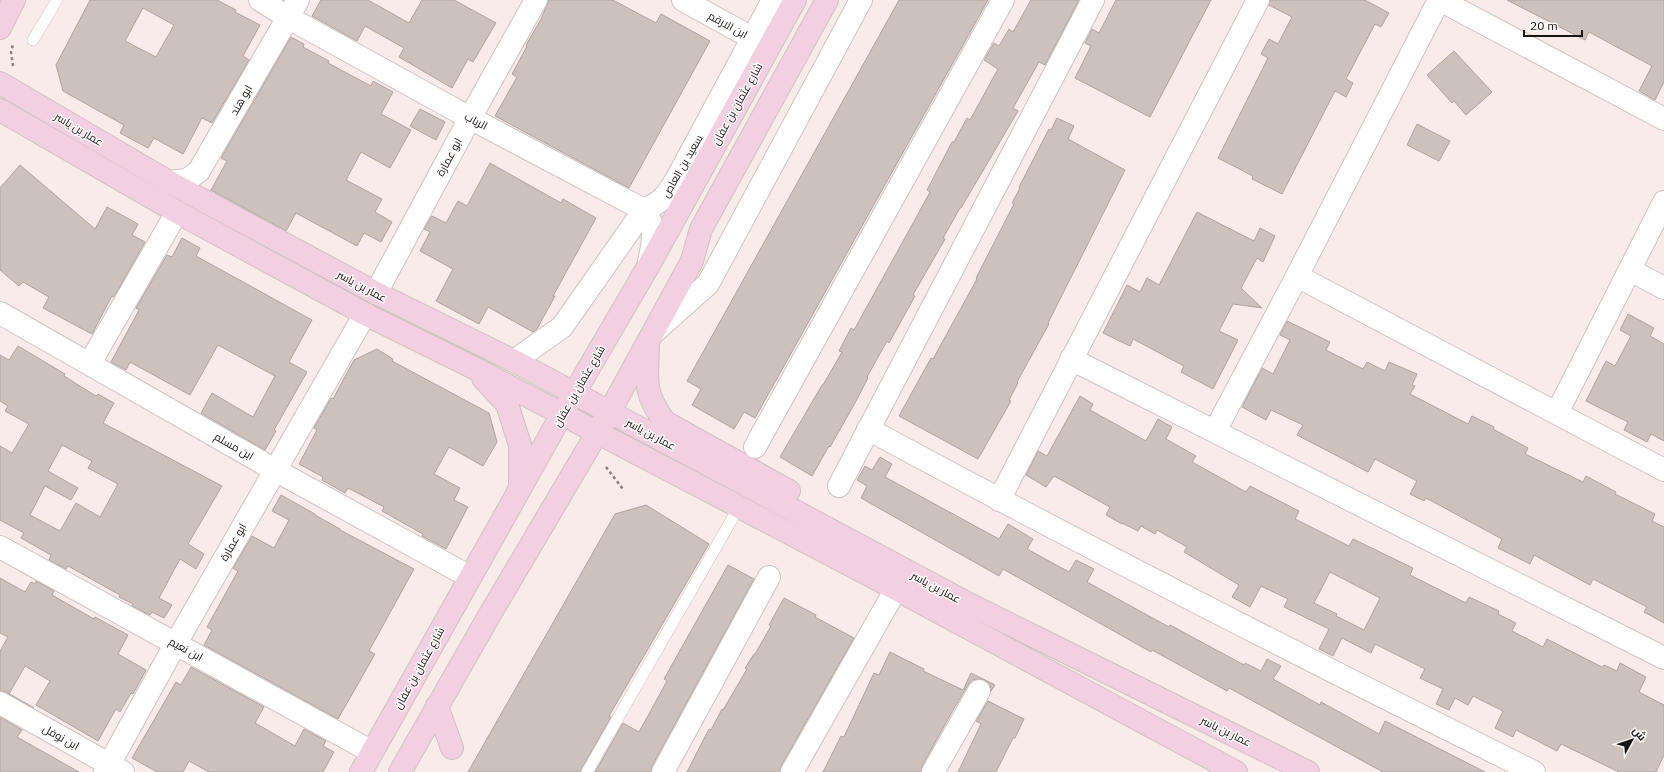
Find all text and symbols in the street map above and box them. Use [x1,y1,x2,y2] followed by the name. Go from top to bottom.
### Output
[705,8,750,42] street label: ابن الارقم
[1524,12,1582,38] scale bar
[1530,18,1558,33] text: 20 m
[709,61,766,148] street label: شارع عثمان بن عفان
[227,82,255,118] street label: ابو هند
[51,109,106,149] street label: عمار بن ياسر
[462,109,490,133] street label: الرباب
[658,132,706,200] street label: سعيد بن العاص
[433,135,465,179] street label: ابو عمارة
[334,267,389,305] street label: عمار بن ياسر
[550,343,609,430] street label: شارع عثمان بن عفان
[623,415,678,453] street label: عمار بن ياسر
[211,429,256,464] street label: ابن مسلم
[217,521,249,563] street label: ابو عمارة
[908,568,963,606] street label: عمار بن ياسر
[391,625,448,712] street label: شارع عثمان بن عفان
[166,634,205,665] street label: ابن نعيم
[1198,712,1253,749] street label: عمار بن ياسر
[1612,720,1652,760] north arrow
[40,721,82,753] street label: ابن نوفل
[1630,724,1650,743] text: ش

